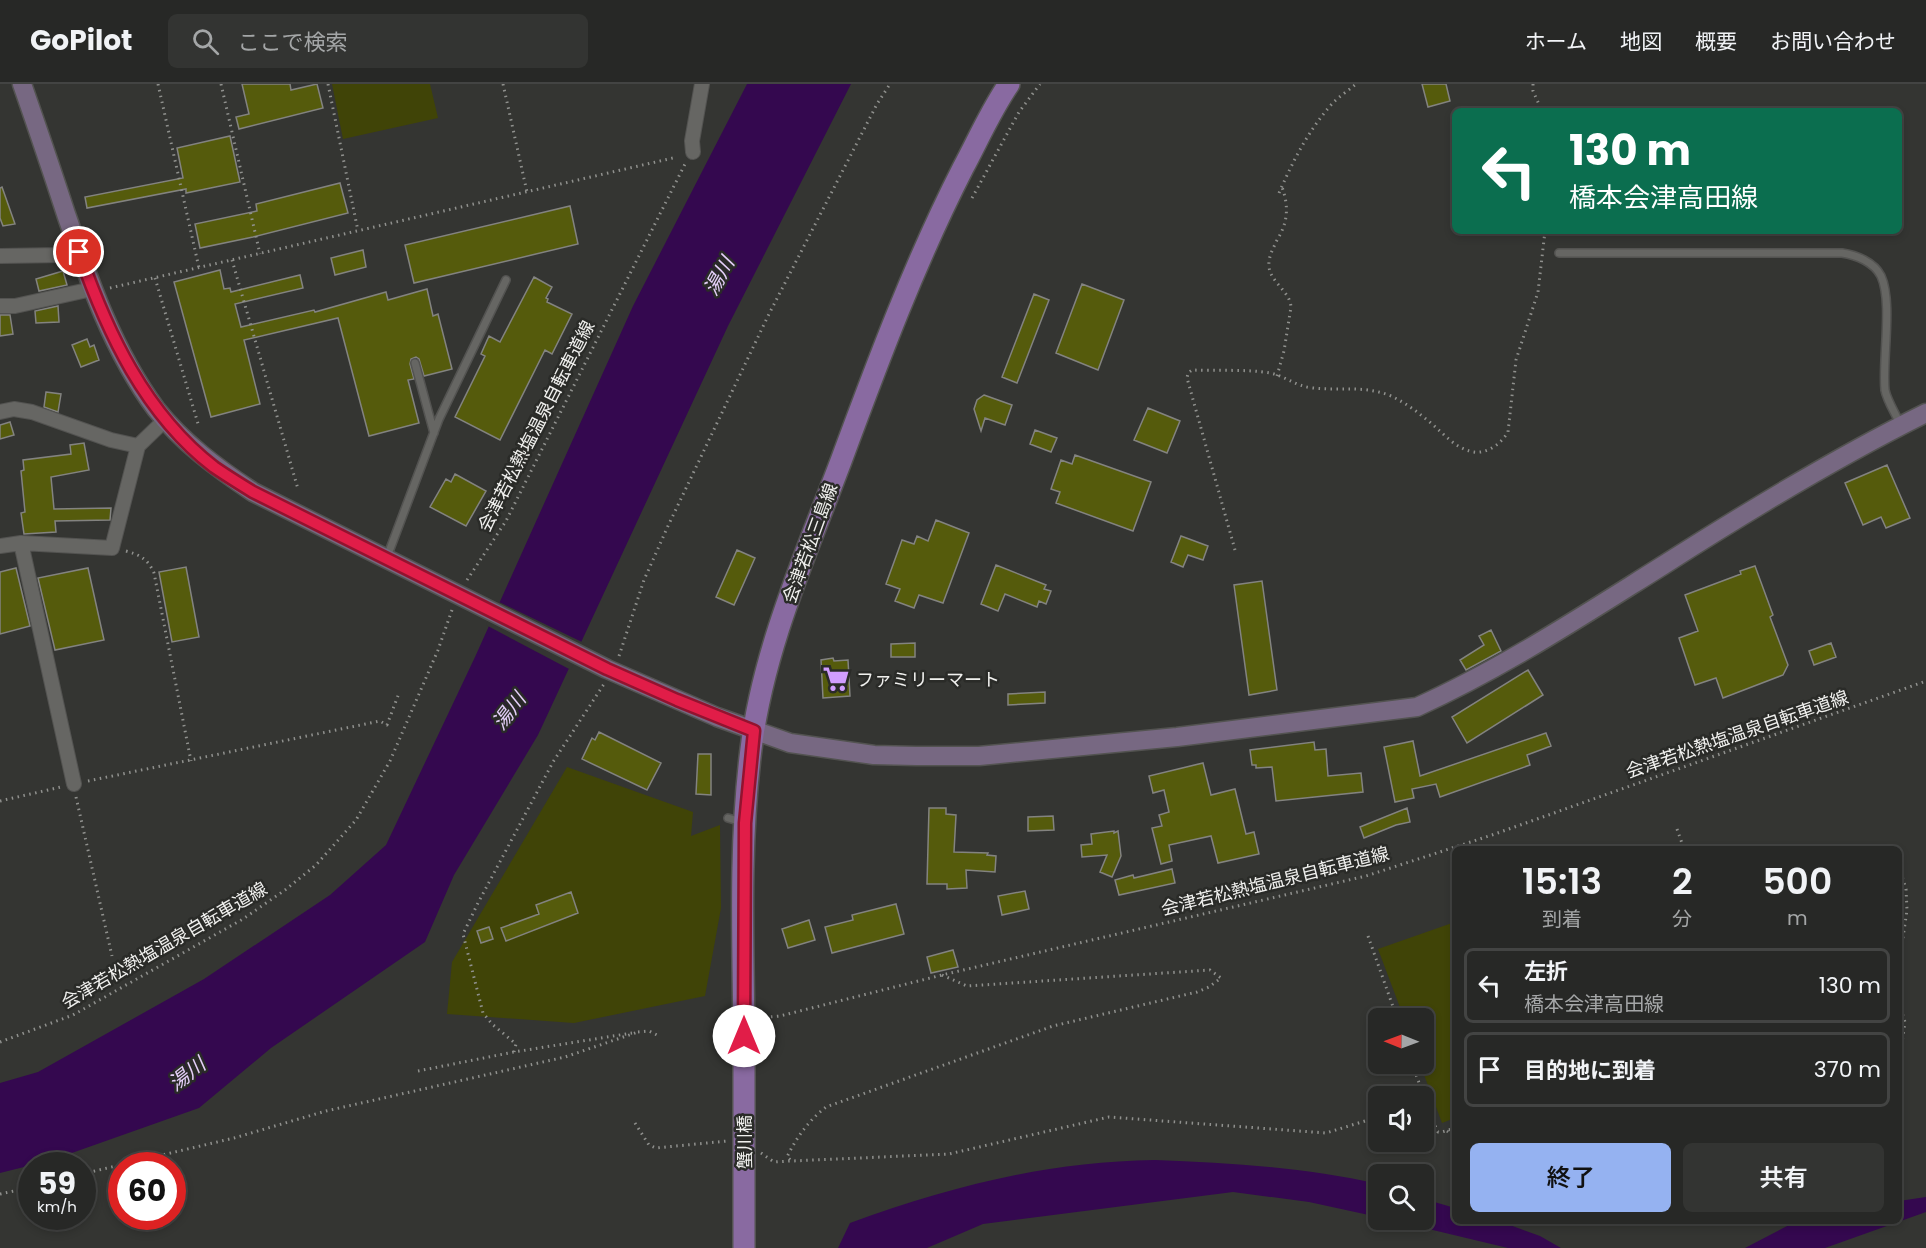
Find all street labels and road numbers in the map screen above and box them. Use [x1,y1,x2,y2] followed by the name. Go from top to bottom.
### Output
[472,316,600,536] street label: 会津若松熱塩温泉自転車道線
[777,480,843,606] street label: 会津若松三島線
[1622,684,1852,784] street label: 会津若松熱塩温泉自転車道線
[1158,841,1392,921] street label: 会津若松熱塩温泉自転車道線
[56,876,272,1014] street label: 会津若松熱塩温泉自転車道線
[732,1115,757,1169] street label: 蟹川橋

